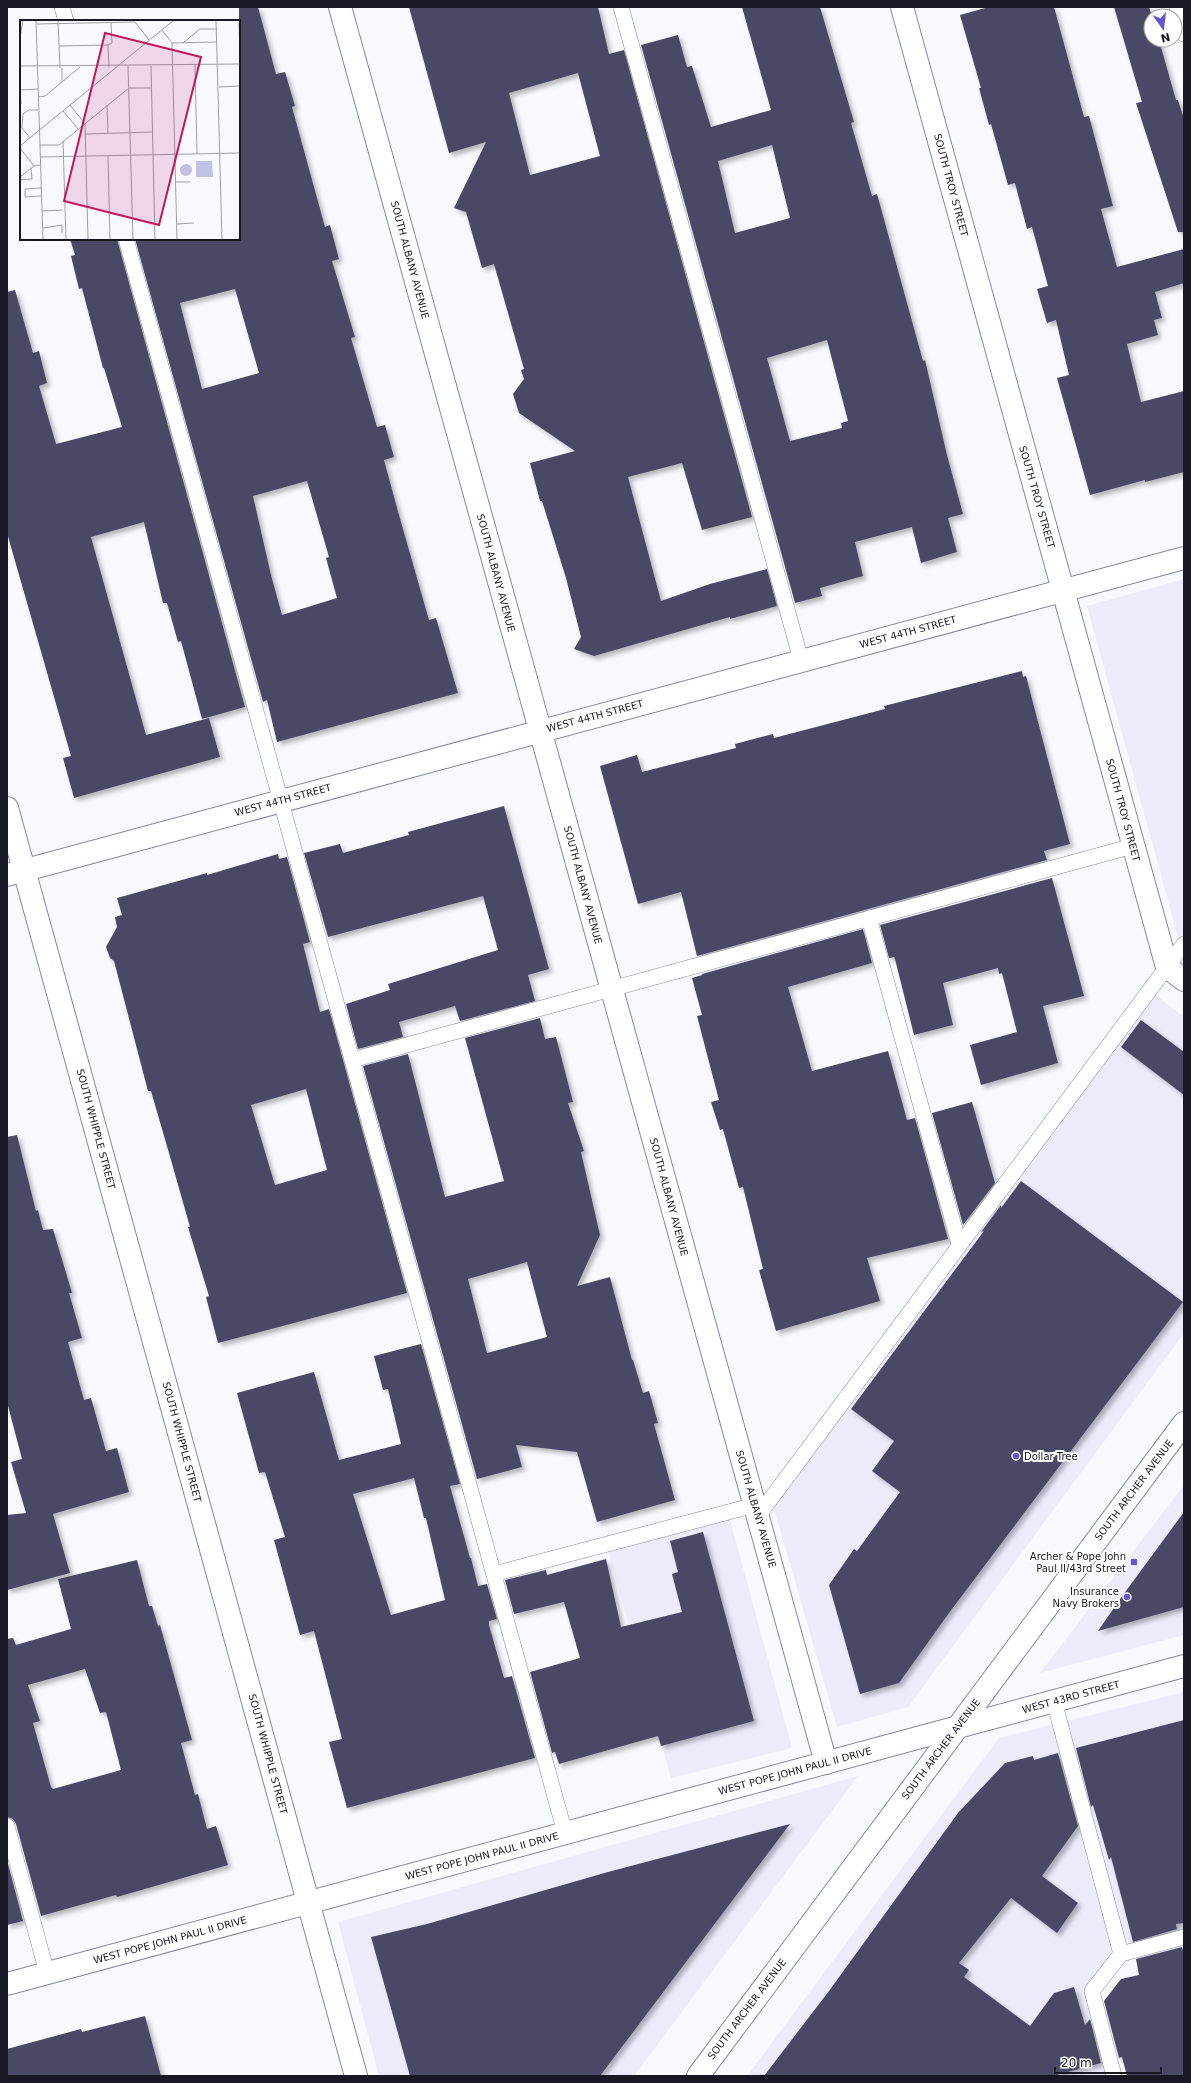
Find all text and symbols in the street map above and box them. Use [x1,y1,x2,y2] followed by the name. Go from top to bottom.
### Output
[1143,8,1183,48] north arrow
[20,20,240,240] inset map
[1159,30,1171,45] text: N
[932,132,970,239] street label: SOUTH TROY STREET
[389,200,431,320] street label: SOUTH ALBANY AVENUE
[1017,444,1057,550] street label: SOUTH TROY STREET
[475,513,517,633] street label: SOUTH ALBANY AVENUE
[859,614,958,650] street label: WEST 44TH STREET
[546,698,645,734] street label: WEST 44TH STREET
[1104,757,1142,864] street label: SOUTH TROY STREET
[234,782,333,818] street label: WEST 44TH STREET
[562,825,604,945] street label: SOUTH ALBANY AVENUE
[75,1068,118,1191] street label: SOUTH WHIPPLE STREET
[648,1137,690,1257] street label: SOUTH ALBANY AVENUE
[161,1381,204,1504] street label: SOUTH WHIPPLE STREET
[1093,1438,1175,1542] street label: SOUTH ARCHER AVENUE
[734,1449,778,1569] street label: SOUTH ALBANY AVENUE
[1011,1451,1021,1461] marker: Dollar Tree
[1024,1451,1078,1462] place label: Dollar Tree
[1030,1551,1126,1574] place label: Archer & Pope John Paul II/43rd Street
[1129,1557,1139,1567] marker: Archer & Pope John Paul II/43rd Street
[1053,1586,1119,1609] place label: Insurance Navy Brokers
[1122,1592,1132,1602] marker: Insurance Navy Brokers
[1021,1678,1122,1715] street label: WEST 43RD STREET
[247,1693,290,1816] street label: SOUTH WHIPPLE STREET
[900,1697,982,1801] street label: SOUTH ARCHER AVENUE
[717,1745,873,1797] street label: WEST POPE JOHN PAUL II DRIVE
[404,1830,560,1882] street label: WEST POPE JOHN PAUL II DRIVE
[92,1914,248,1966] street label: WEST POPE JOHN PAUL II DRIVE
[706,1957,788,2061] street label: SOUTH ARCHER AVENUE
[1055,2049,1161,2075] scale bar
[1061,2056,1092,2070] text: 20 m

